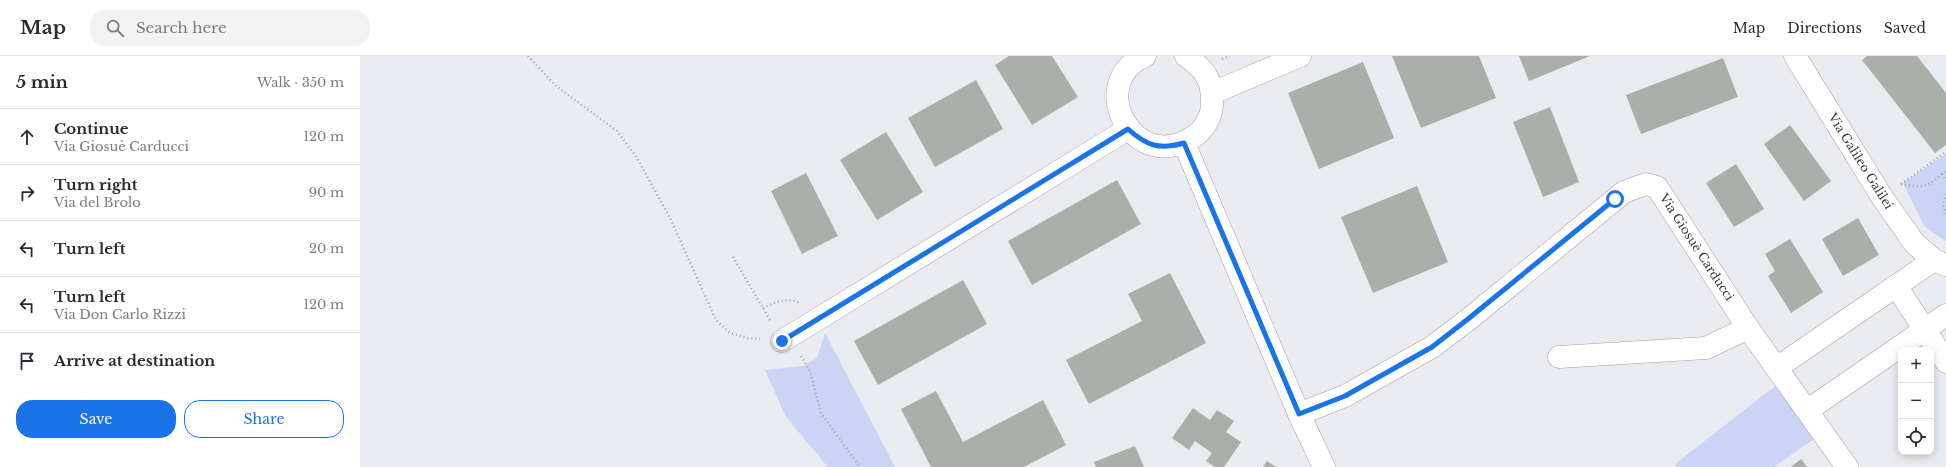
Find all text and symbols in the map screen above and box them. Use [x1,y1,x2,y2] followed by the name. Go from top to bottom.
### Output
[90,10,370,46] search box
[20,16,66,39] text: Map
[104,17,126,39] icon: search
[136,18,227,37] text: Search here
[1733,19,1765,37] text: Map
[1787,19,1862,37] text: Directions
[1884,19,1926,37] text: Saved
[16,72,68,93] text: 5 min
[257,74,344,91] text: Walk · 350 m
[1825,109,1897,212] street label: Via Galileo Galilei
[54,119,129,138] text: Continue
[16,126,38,148] icon: ahead
[303,128,344,145] text: 120 m
[54,138,189,155] text: Via Giosuè Carducci
[54,175,137,194] text: Turn right
[16,182,38,204] icon: right
[309,184,344,201] text: 90 m
[1606,190,1624,208] route start
[1656,190,1737,303] street label: Via Giosuè Carducci
[54,194,141,211] text: Via del Brolo
[16,238,38,260] icon: left
[54,239,125,258] text: Turn left
[309,240,344,257] text: 20 m
[54,287,125,306] text: Turn left
[16,294,38,316] icon: left
[303,296,344,313] text: 120 m
[54,306,186,323] text: Via Don Carlo Rizzi
[773,332,791,350] route end
[1898,347,1934,455] map controls
[1898,347,1934,383] button: +
[16,350,38,372] icon: arrive
[54,351,215,370] text: Arrive at destination
[1898,383,1934,419] button: −
[16,400,176,438] button: Save
[184,400,344,438] button: Share
[1898,419,1934,455] button: locate

